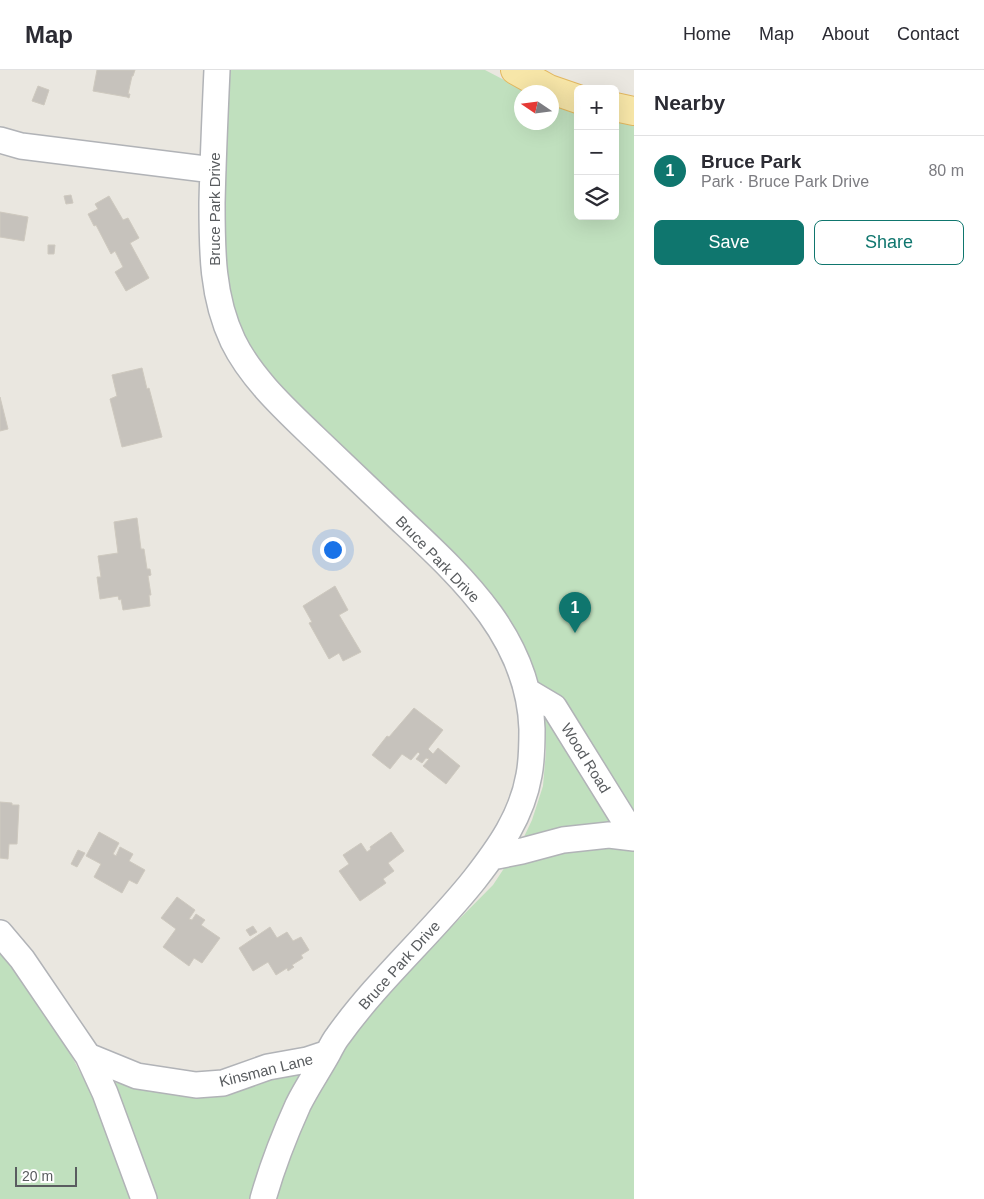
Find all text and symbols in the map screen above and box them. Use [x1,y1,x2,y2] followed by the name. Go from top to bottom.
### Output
[25,21,73,48] text: Map
[683,24,731,44] text: Home
[759,24,794,44] text: Map
[822,24,869,44] text: About
[897,24,959,44] text: Contact
[514,85,559,130] north arrow
[574,85,619,220] map controls
[574,85,619,130] button: +
[654,91,725,114] text: Nearby
[574,130,619,175] button: −
[701,151,801,172] text: Bruce Park
[206,152,223,266] street label: Bruce Park Drive
[666,162,674,179] text: 1
[928,162,964,179] text: 80 m
[701,173,869,190] text: Park · Bruce Park Drive
[574,175,619,220] button: layers
[654,220,804,265] button: Save
[814,220,964,265] button: Share
[393,512,483,606] street label: Bruce Park Drive
[320,537,346,563] your location
[559,592,591,633] pin: 1
[558,720,614,796] street label: Wood Road
[355,917,443,1013] street label: Bruce Park Drive
[217,1050,315,1090] street label: Kinsman Lane
[15,1164,78,1187] scale bar
[22,1168,53,1184] text: 20 m

